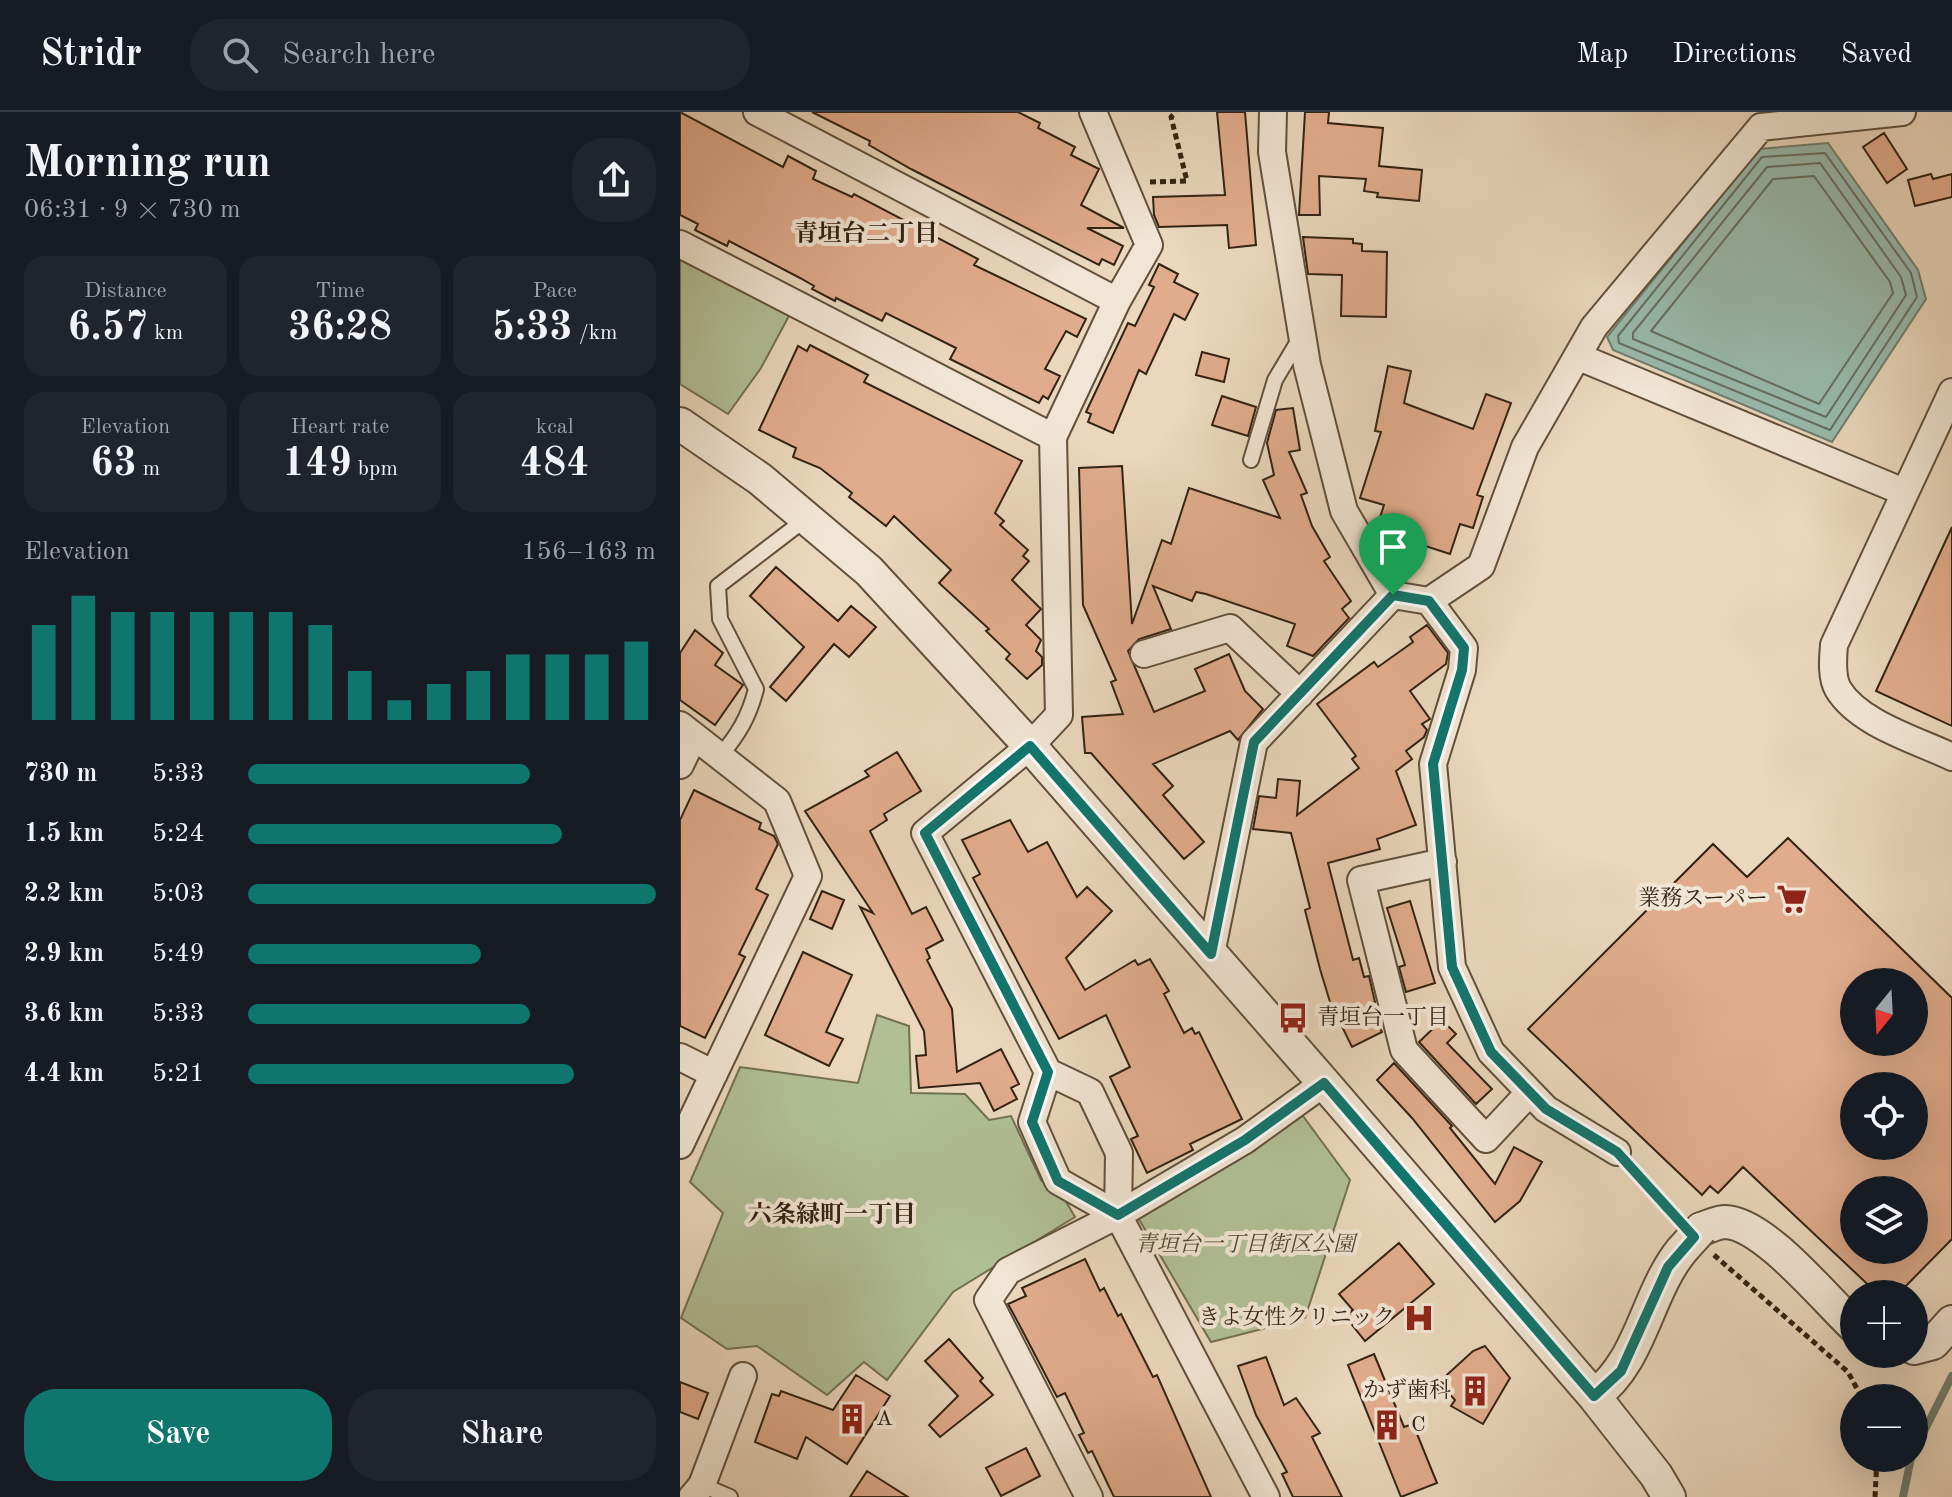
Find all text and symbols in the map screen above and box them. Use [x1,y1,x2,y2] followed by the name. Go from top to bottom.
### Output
[190,19,750,91] search box
[218,33,262,77] icon: search
[40,36,142,74] text: Stridr
[282,40,436,70] text: Search here
[1576,41,1628,69] text: Map
[1672,41,1797,69] text: Directions
[1841,41,1912,69] text: Saved
[572,138,656,222] button: share
[24,142,271,186] text: Morning run
[24,197,241,223] text: 06:31 · 9 × 730 m
[794,220,938,247] district label: 青垣台二丁目
[84,280,167,302] text: Distance
[315,280,365,302] text: Time
[532,280,577,302] text: Pace
[67,309,148,349] text: 6.57
[288,309,392,349] text: 36:28
[492,309,573,349] text: 5:33
[148,322,183,344] text: km
[573,322,618,344] text: /km
[81,416,170,438] text: Elevation
[291,416,389,438] text: Heart rate
[536,416,574,438] text: kcal
[90,445,137,485] text: 63
[282,445,352,485] text: 149
[520,445,589,485] text: 484
[137,458,160,480] text: m
[352,458,398,480] text: bpm
[1359,513,1427,595] pin
[1371,525,1415,569] icon: arrive
[24,539,130,565] text: Elevation
[521,539,656,565] text: 156–163 m
[24,761,97,787] text: 730 m
[152,761,205,787] text: 5:33
[24,821,104,847] text: 1.5 km
[152,821,205,847] text: 5:24
[24,881,104,907] text: 2.2 km
[152,881,205,907] text: 5:03
[1775,882,1809,916] supermarket icon: 業務スーパー
[1638,886,1768,910] place label: 業務スーパー
[24,941,104,967] text: 2.9 km
[152,941,205,967] text: 5:49
[1840,968,1928,1056] north arrow
[1840,968,1928,1472] map controls
[24,1001,104,1027] text: 3.6 km
[152,1001,205,1027] text: 5:33
[1276,1001,1310,1035] bus stop icon: 青垣台一丁目
[1317,1005,1449,1029] place label: 青垣台一丁目
[24,1061,104,1087] text: 4.4 km
[152,1061,205,1087] text: 5:21
[1840,1072,1928,1160] button: locate
[1840,1176,1928,1264] button: layers
[748,1201,916,1228] district label: 六条緑町一丁目
[1135,1232,1358,1256] park label: 青垣台一丁目街区公園
[1840,1280,1928,1368] button: +
[1402,1301,1436,1335] hospital icon: きよ女性クリニック
[1198,1305,1395,1329] place label: きよ女性クリニック
[1458,1374,1492,1408] building icon: かず歯科
[1363,1378,1451,1402] place label: かず歯科
[1840,1384,1928,1472] button: −
[24,1389,332,1481] button: Save
[348,1389,656,1481] button: Share
[835,1402,869,1436] building icon: A
[876,1408,893,1430] place label: A
[1370,1408,1404,1442] building icon: C
[1411,1414,1426,1436] place label: C

